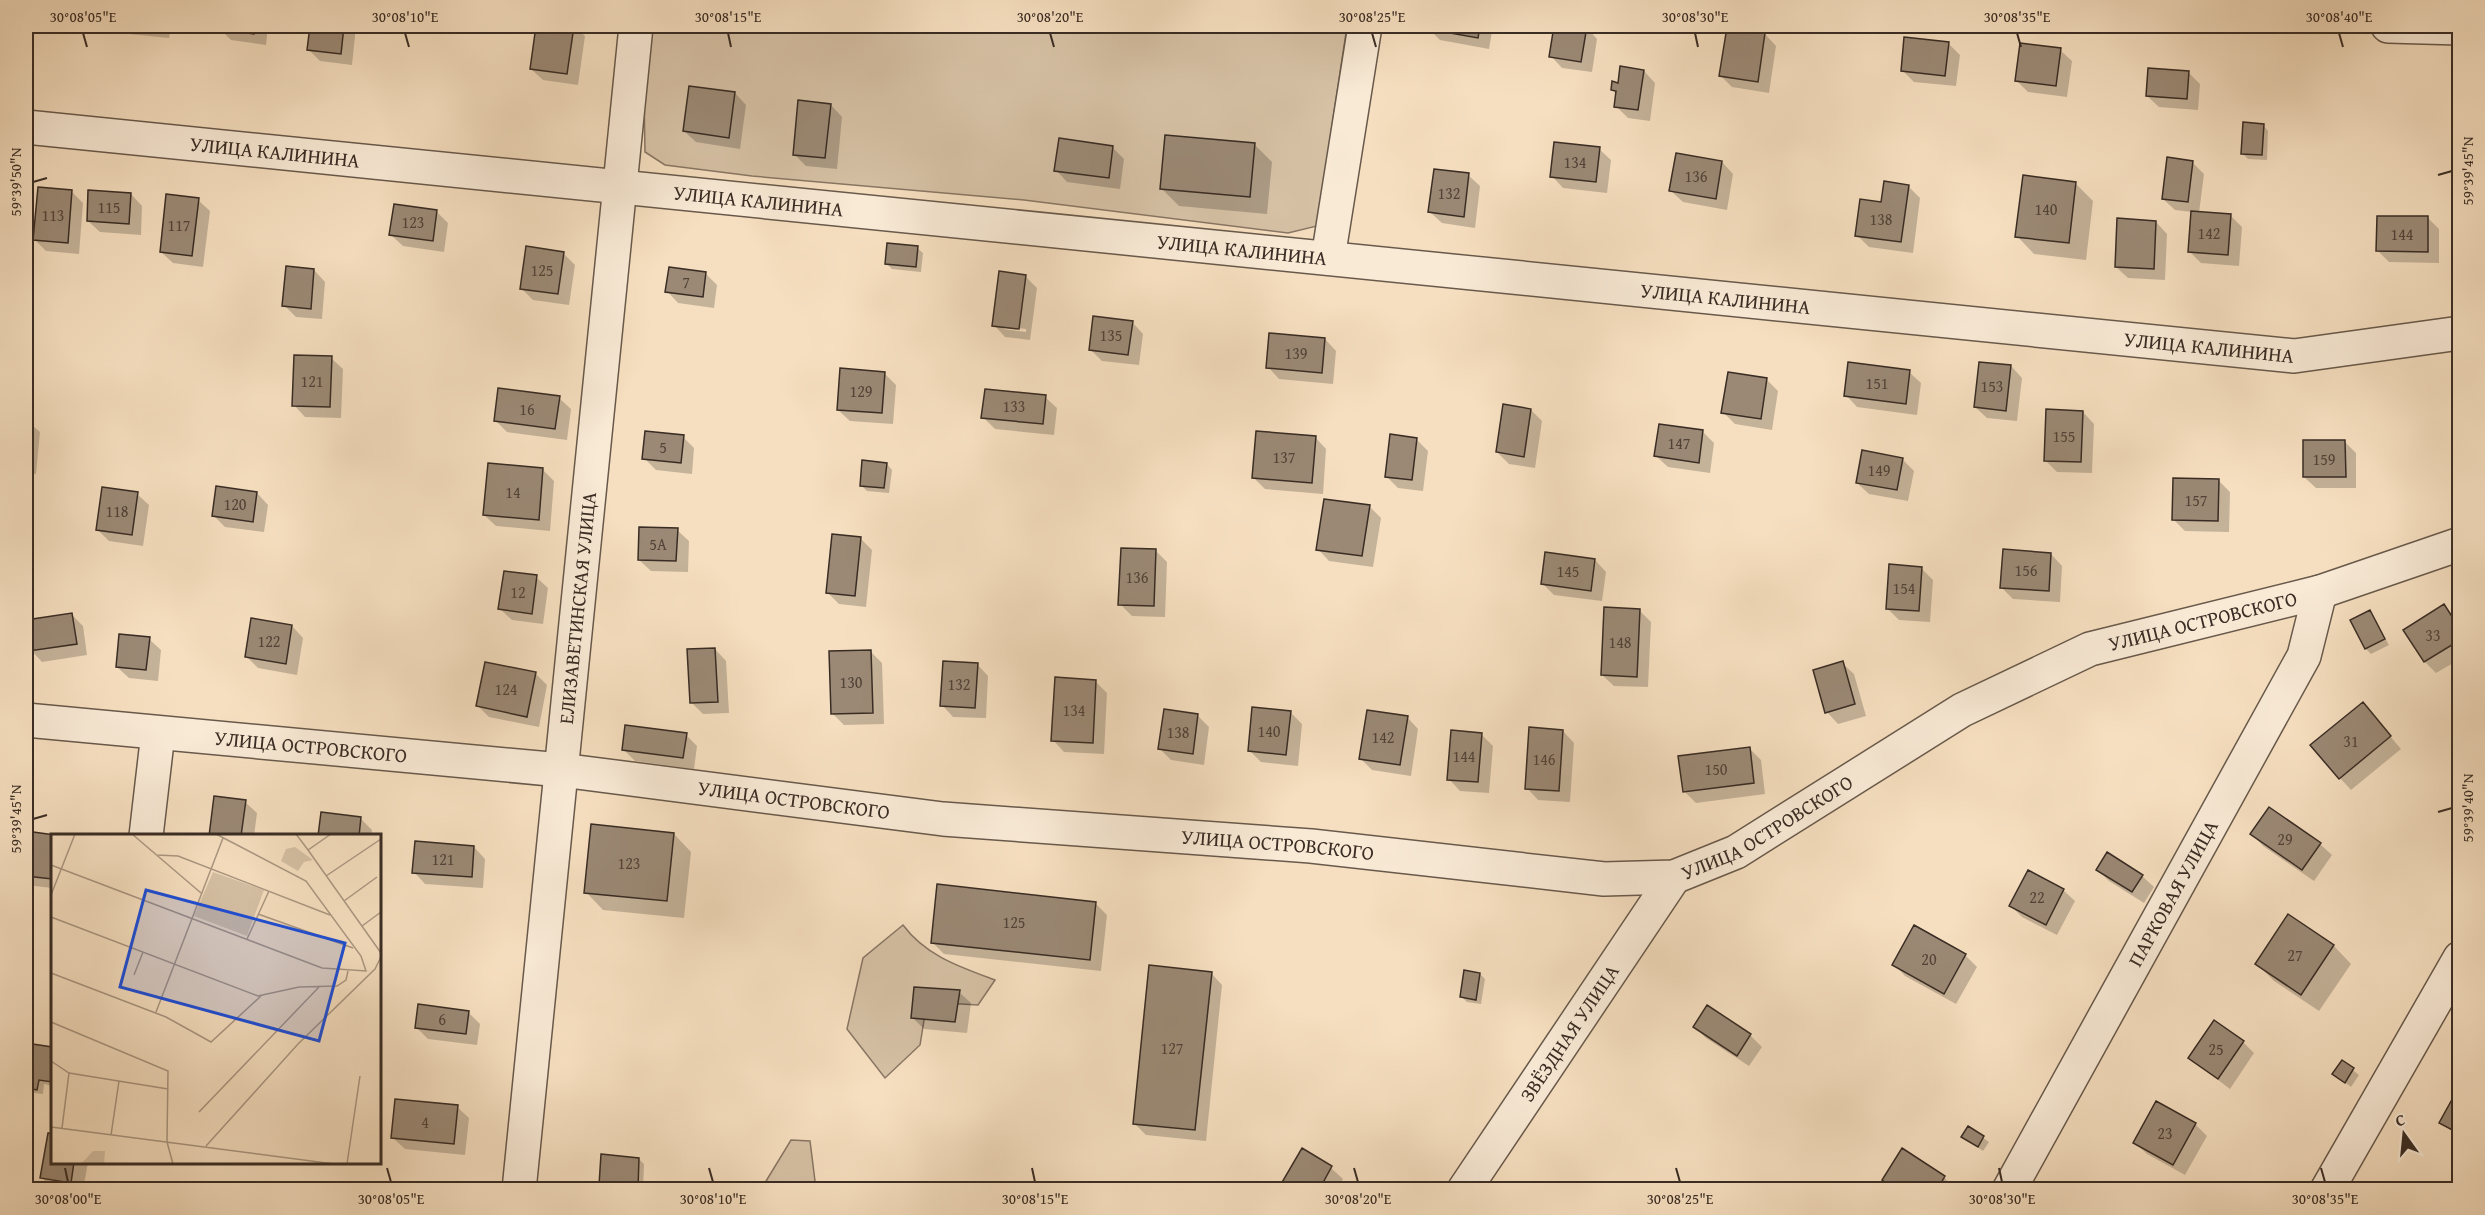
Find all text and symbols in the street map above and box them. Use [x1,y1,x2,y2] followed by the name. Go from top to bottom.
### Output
[50,6,117,27] text: 30°08'05"E
[372,6,439,27] text: 30°08'10"E
[695,6,762,27] text: 30°08'15"E
[1017,6,1084,27] text: 30°08'20"E
[1339,6,1406,27] text: 30°08'25"E
[1662,6,1729,27] text: 30°08'30"E
[1984,6,2051,27] text: 30°08'35"E
[2306,6,2373,27] text: 30°08'40"E
[188,129,361,175] street label: УЛИЦА КАЛИНИНА
[2457,136,2478,205] text: 59°39'45"N
[5,147,26,216] text: 59°39'50"N
[1563,150,1587,174] house number: 134
[1684,164,1708,188] house number: 136
[672,177,845,223] street label: УЛИЦА КАЛИНИНА
[1437,181,1461,205] house number: 132
[97,195,121,219] house number: 115
[2034,197,2058,221] house number: 140
[41,203,65,227] house number: 113
[1869,207,1893,231] house number: 138
[401,210,425,234] house number: 123
[167,213,191,237] house number: 117
[2197,221,2221,245] house number: 142
[2390,222,2414,246] house number: 144
[1156,226,1328,272] street label: УЛИЦА КАЛИНИНА
[530,258,554,282] house number: 125
[682,270,690,294] house number: 7
[1639,275,1812,321] street label: УЛИЦА КАЛИНИНА
[1099,323,1123,347] house number: 135
[2123,324,2295,370] street label: УЛИЦА КАЛИНИНА
[1284,341,1308,365] house number: 139
[300,369,324,393] house number: 121
[1865,371,1889,395] house number: 151
[1980,374,2004,398] house number: 153
[849,379,873,403] house number: 129
[1002,394,1026,418] house number: 133
[519,397,535,421] house number: 16
[2052,424,2076,448] house number: 155
[1667,431,1691,455] house number: 147
[659,435,667,459] house number: 5
[1272,445,1296,469] house number: 137
[2312,447,2336,471] house number: 159
[1867,458,1891,482] house number: 149
[505,480,521,504] house number: 14
[2184,488,2208,512] house number: 157
[551,490,603,725] street label: ЕЛИЗАВЕТИНСКАЯ УЛИЦА
[223,492,247,516] house number: 120
[105,499,129,523] house number: 118
[649,532,667,556] house number: 5А
[2014,558,2038,582] house number: 156
[1556,559,1580,583] house number: 145
[1125,565,1149,589] house number: 136
[1892,576,1916,600] house number: 154
[510,580,526,604] house number: 12
[2105,583,2300,658] street label: УЛИЦА ОСТРОВСКОГО
[2425,623,2441,647] house number: 33
[257,629,281,653] house number: 122
[1608,630,1632,654] house number: 148
[839,670,863,694] house number: 130
[947,672,971,696] house number: 132
[494,677,518,701] house number: 124
[1062,698,1086,722] house number: 134
[1257,719,1281,743] house number: 140
[1166,720,1190,744] house number: 138
[213,723,408,770] street label: УЛИЦА ОСТРОВСКОГО
[1371,725,1395,749] house number: 142
[2343,729,2359,753] house number: 31
[1452,744,1476,768] house number: 144
[1532,747,1556,771] house number: 146
[1704,757,1728,781] house number: 150
[1677,767,1858,887] street label: УЛИЦА ОСТРОВСКОГО
[696,773,892,826] street label: УЛИЦА ОСТРОВСКОГО
[2457,773,2478,842] text: 59°39'40"N
[5,784,26,853] text: 59°39'45"N
[2120,815,2225,972] street label: ПАРКОВАЯ УЛИЦА
[1180,822,1376,867] street label: УЛИЦА ОСТРОВСКОГО
[2277,827,2293,851] house number: 29
[51,834,381,1164] inset map
[431,847,455,871] house number: 121
[617,851,641,875] house number: 123
[2029,885,2045,909] house number: 22
[1002,910,1026,934] house number: 125
[2287,943,2303,967] house number: 27
[1921,947,1937,971] house number: 20
[1512,958,1625,1107] street label: ЗВЁЗДНАЯ УЛИЦА
[438,1007,446,1031] house number: 6
[1160,1036,1184,1060] house number: 127
[2208,1037,2224,1061] house number: 25
[2374,1104,2434,1164] north arrow
[2393,1107,2408,1132] text: С
[421,1110,429,1134] house number: 4
[2157,1121,2173,1145] house number: 23
[35,1188,102,1209] text: 30°08'00"E
[358,1188,425,1209] text: 30°08'05"E
[680,1188,747,1209] text: 30°08'10"E
[1002,1188,1069,1209] text: 30°08'15"E
[1325,1188,1392,1209] text: 30°08'20"E
[1647,1188,1714,1209] text: 30°08'25"E
[1969,1188,2036,1209] text: 30°08'30"E
[2292,1188,2359,1209] text: 30°08'35"E

